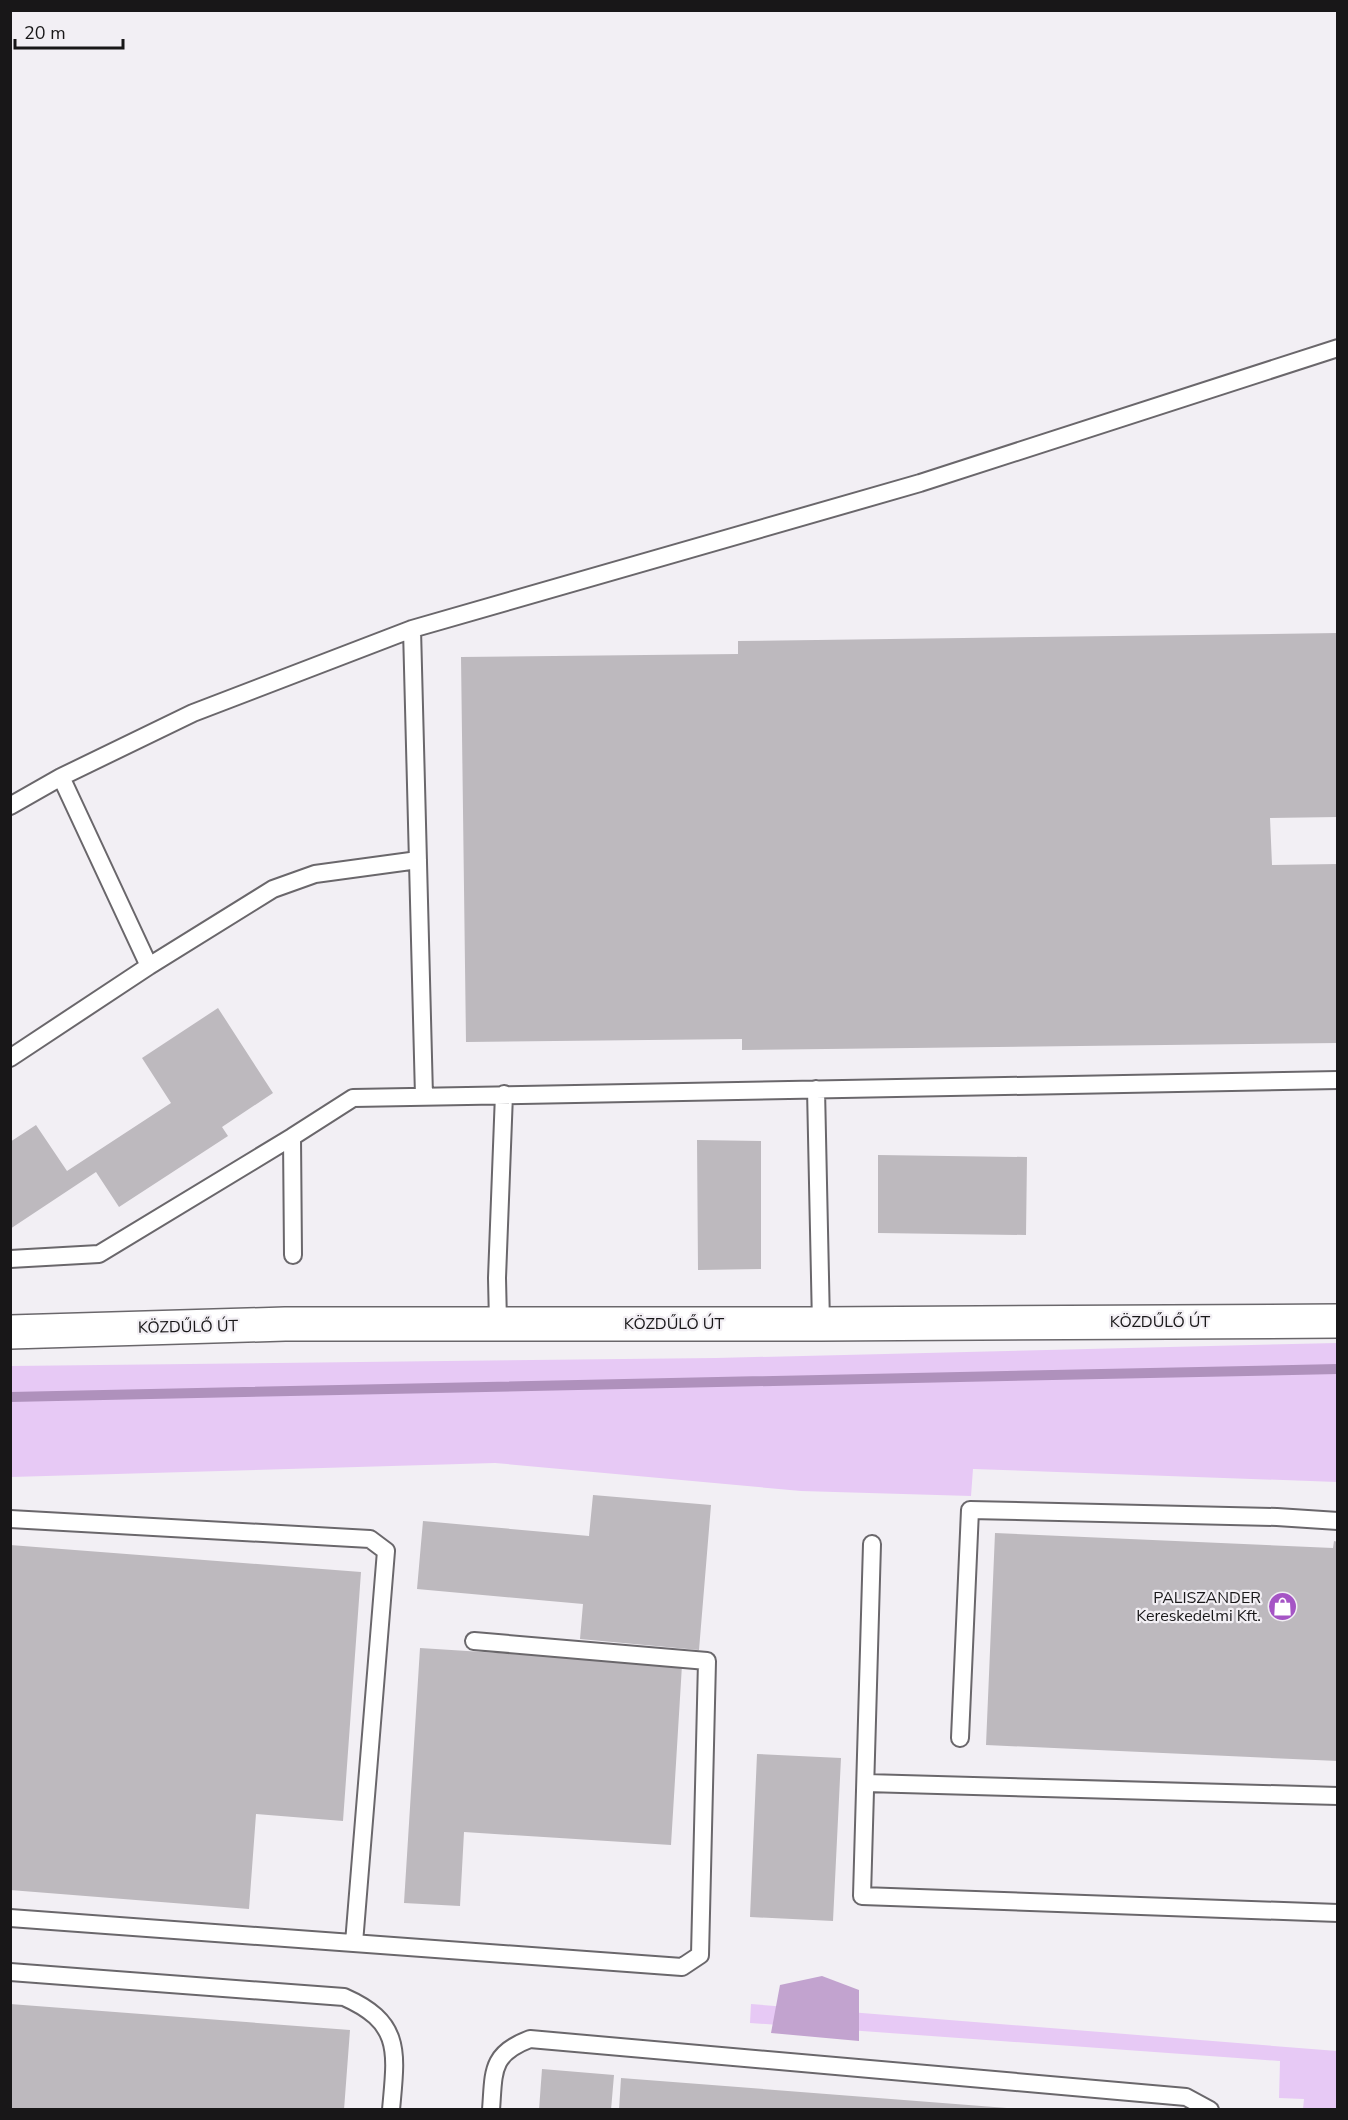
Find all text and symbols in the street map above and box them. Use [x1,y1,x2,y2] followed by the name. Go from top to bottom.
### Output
[15,12,123,50] scale bar
[24,21,66,45] text: 20 m
[1110,1311,1211,1333] street label: KÖZDŰLŐ ÚT
[624,1313,725,1335] street label: KÖZDŰLŐ ÚT
[138,1315,239,1339] street label: KÖZDŰLŐ ÚT
[1136,1587,1261,1627] place label: PALISZANDER Kereskedelmi Kft.
[1266,1591,1298,1623] shop icon: PALISZANDER Kereskedelmi Kft.

